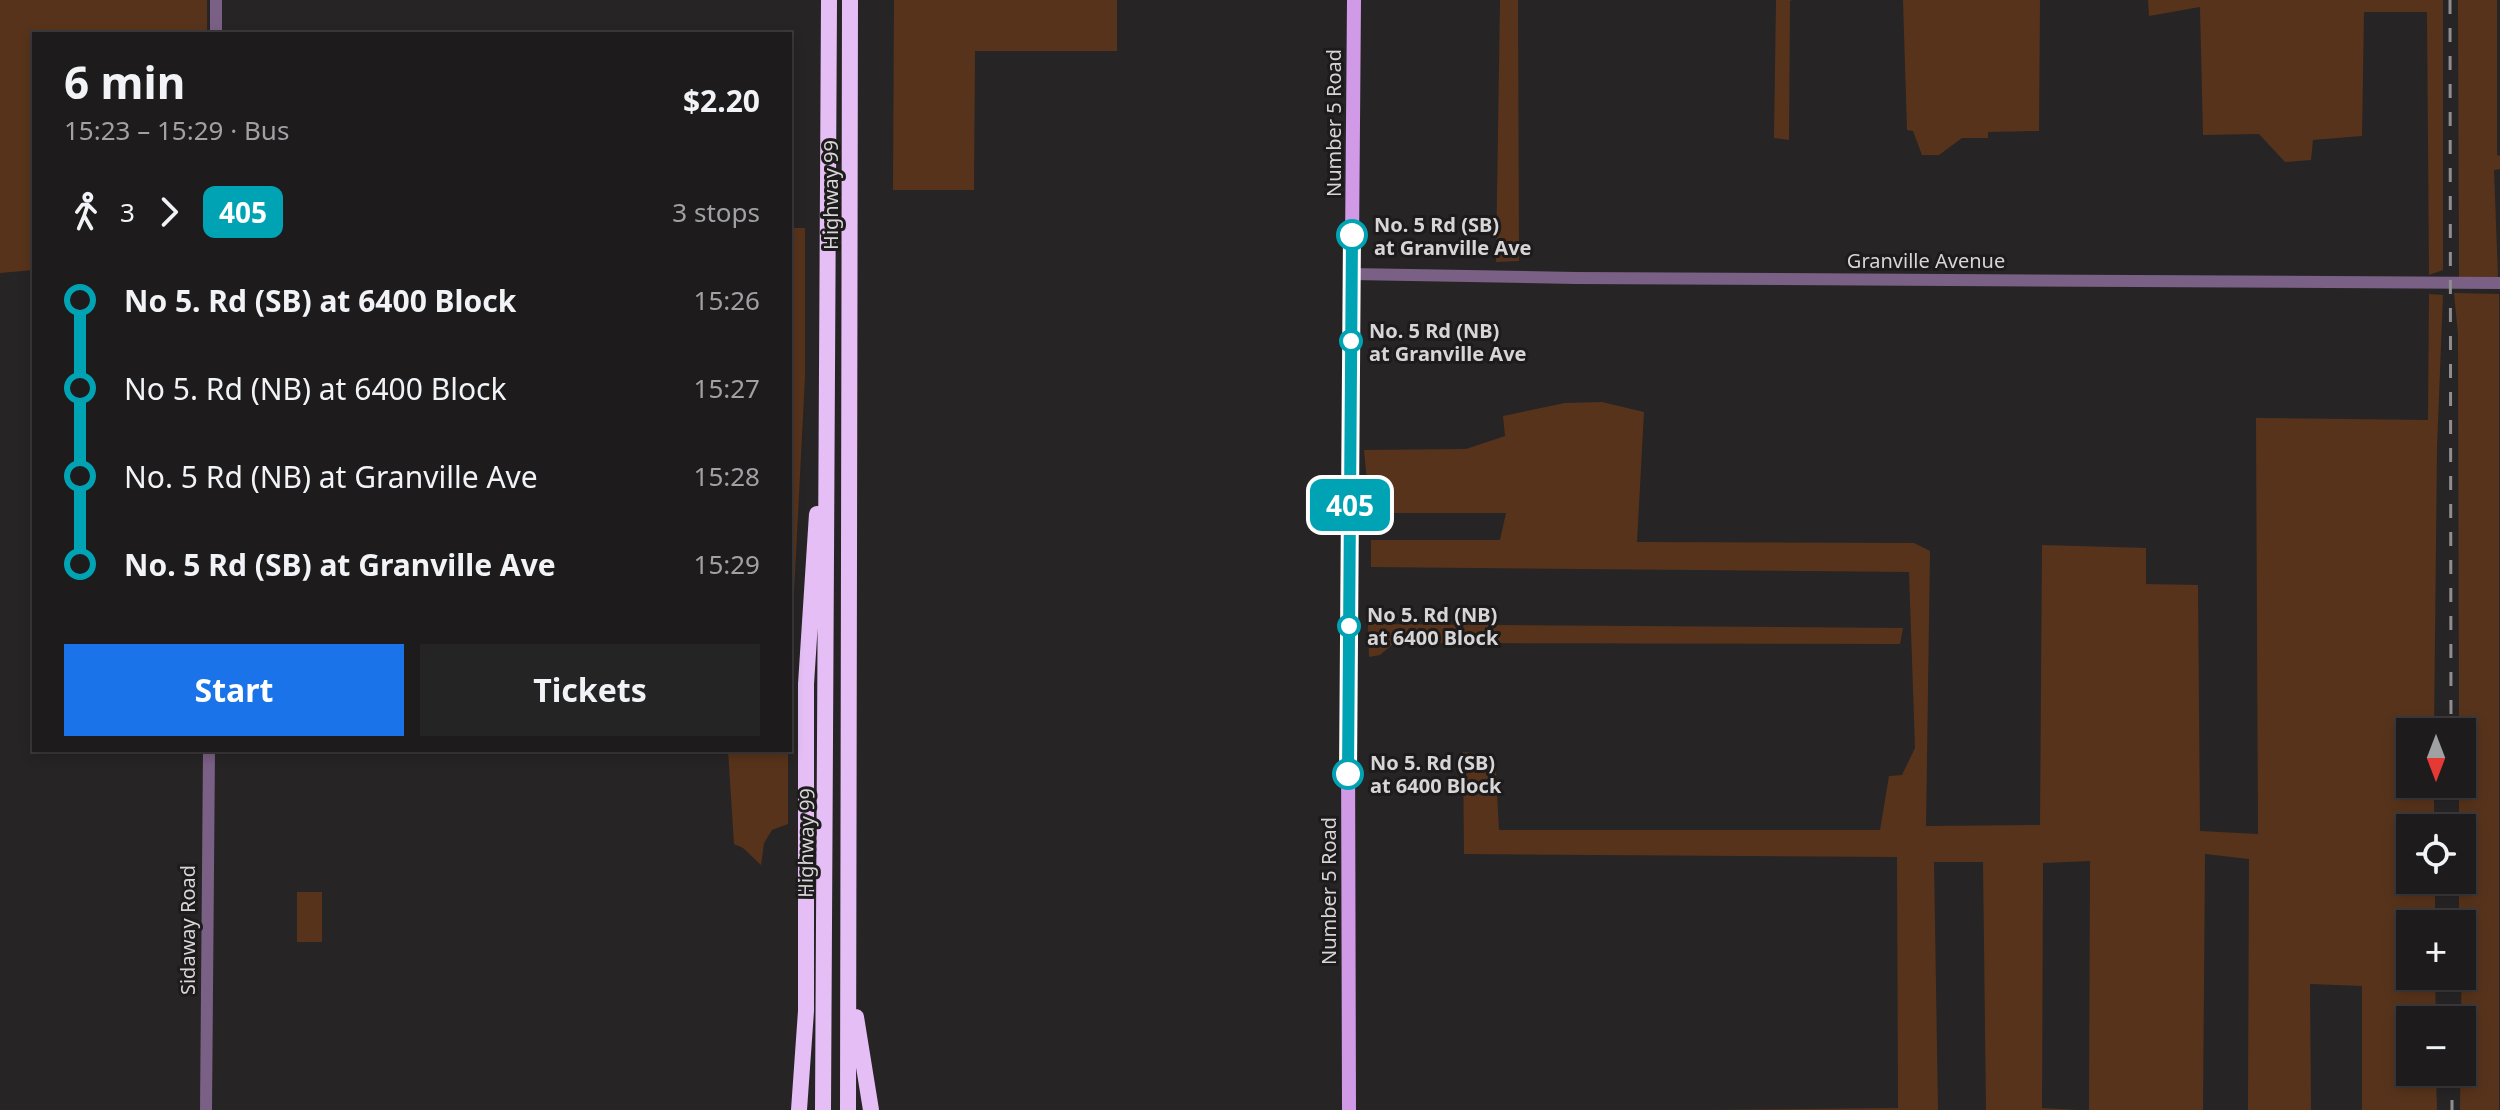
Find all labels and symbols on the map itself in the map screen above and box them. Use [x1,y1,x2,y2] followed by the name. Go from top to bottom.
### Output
[1320,49,1347,197] street label: Number 5 Road
[817,140,844,250] street label: Highway 99
[1374,211,1532,261] place label: No. 5 Rd (SB) at Granville Ave
[1337,220,1367,250] marker: No. 5 Rd (SB) at Granville Ave
[1847,247,2005,274] street label: Granville Avenue
[1369,317,1527,367] place label: No. 5 Rd (NB) at Granville Ave
[1340,330,1362,352] marker: No. 5 Rd (NB) at Granville Ave
[1304,479,1396,531] line badge: 405
[1367,601,1499,651] place label: No 5. Rd (NB) at 6400 Block
[1338,615,1360,637] marker: No 5. Rd (NB) at 6400 Block
[2396,718,2476,798] north arrow
[1370,749,1502,799] place label: No 5. Rd (SB) at 6400 Block
[1333,759,1363,789] marker: No 5. Rd (SB) at 6400 Block
[792,788,820,898] street label: Highway 99
[1315,817,1342,965] street label: Number 5 Road
[174,865,201,995] street label: Sidaway Road

